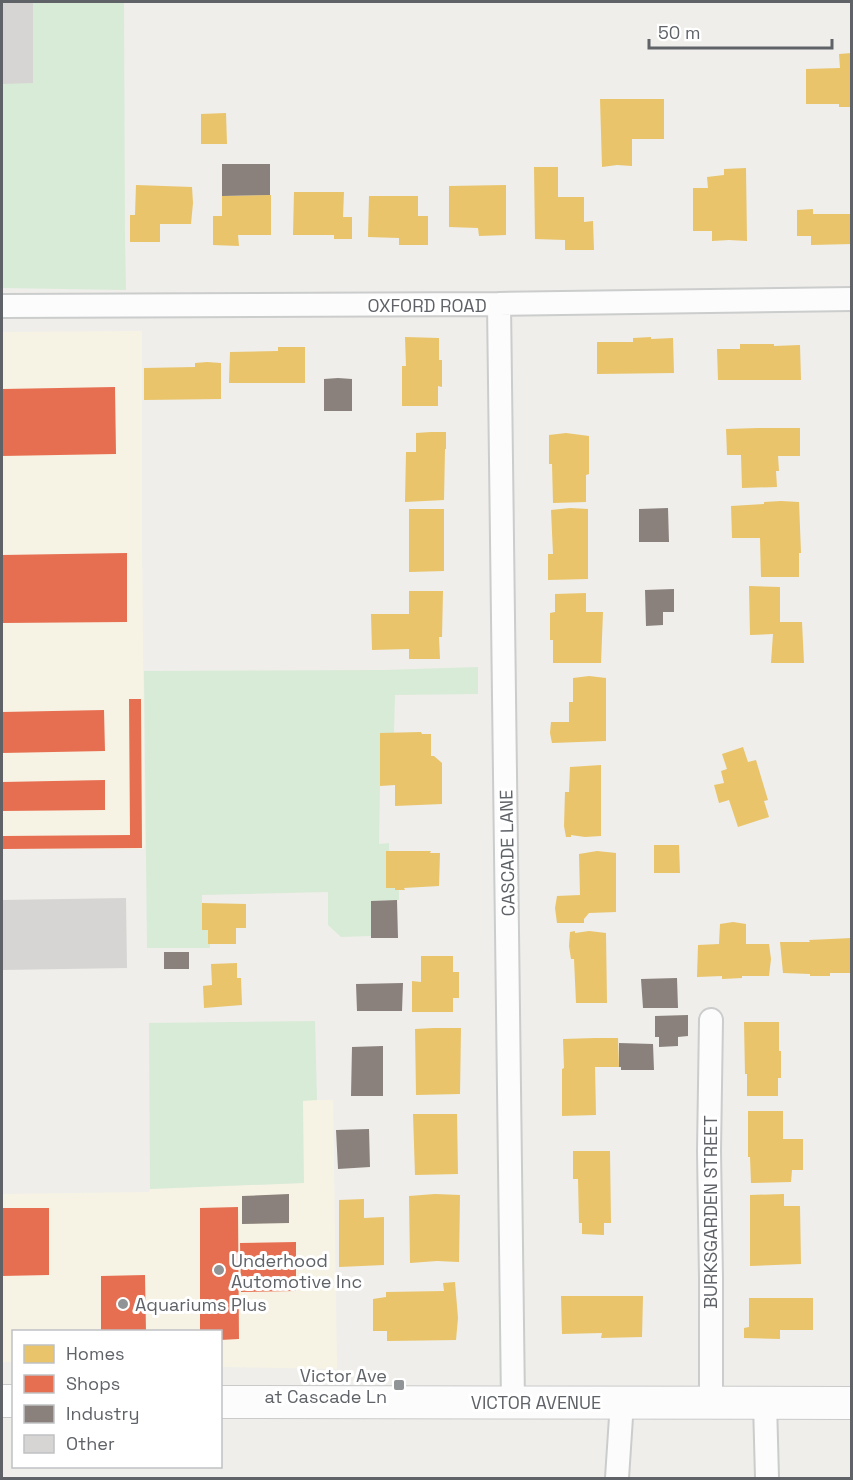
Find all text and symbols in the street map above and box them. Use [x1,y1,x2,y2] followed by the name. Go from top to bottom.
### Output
[649,12,832,50] scale bar
[658,21,700,44] text: 50 m
[367,294,487,317] street label: OXFORD ROAD
[494,790,520,916] street label: CASCADE LANE
[699,1115,722,1309] street label: BURKSGARDEN STREET
[231,1249,362,1293] place label: Underhood Automotive Inc
[212,1263,226,1277] marker: Underhood Automotive Inc
[135,1293,267,1316] place label: Aquariums Plus
[116,1297,130,1311] marker: Aquariums Plus
[12,1330,222,1468] legend
[66,1342,125,1365] text: Homes
[264,1364,387,1408] place label: Victor Ave at Cascade Ln
[66,1372,120,1395] text: Shops
[392,1378,406,1392] marker: Victor Ave at Cascade Ln
[471,1391,601,1414] street label: VICTOR AVENUE
[66,1402,139,1425] text: Industry
[66,1432,115,1455] text: Other

